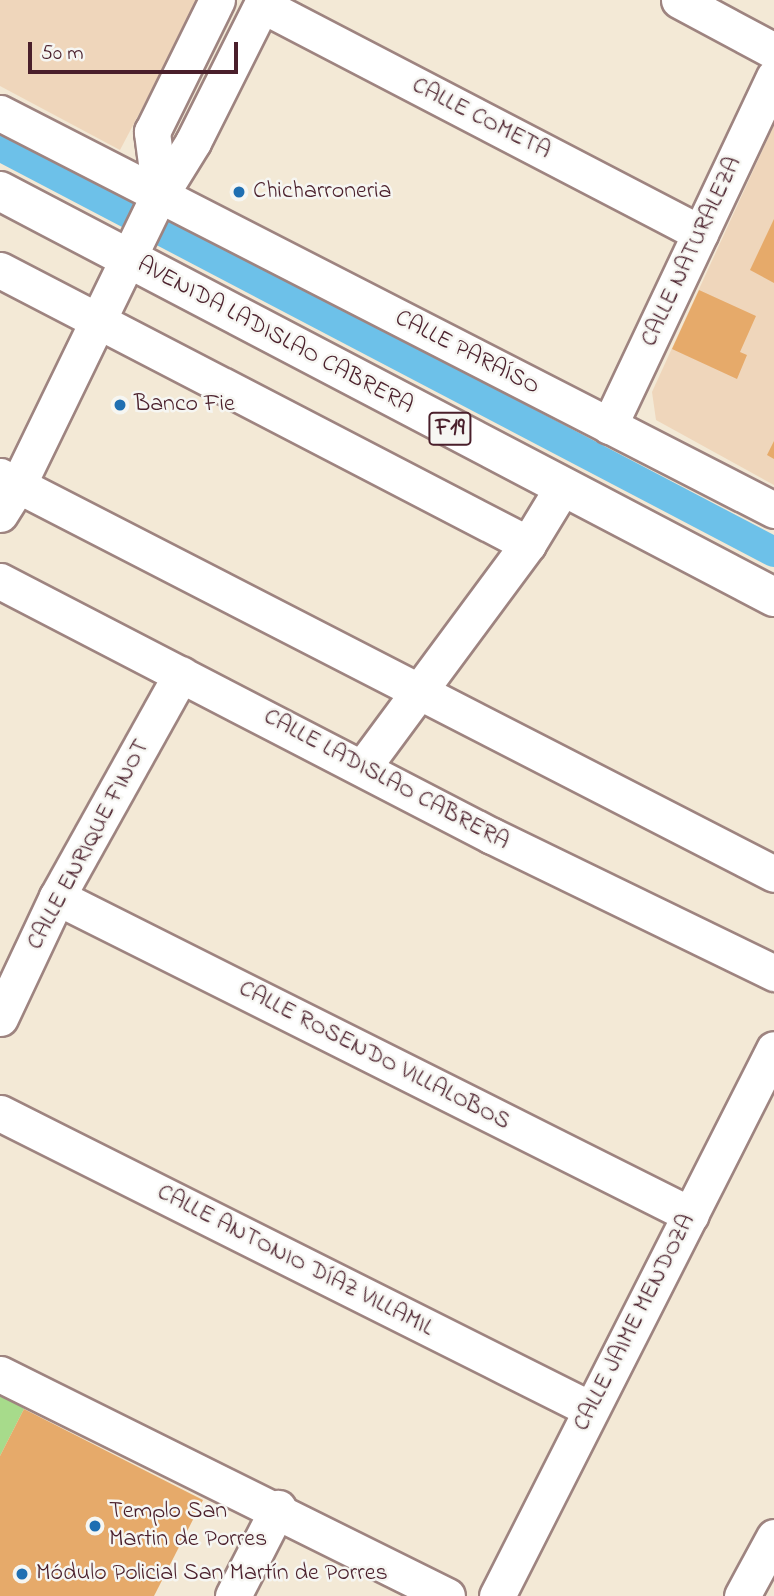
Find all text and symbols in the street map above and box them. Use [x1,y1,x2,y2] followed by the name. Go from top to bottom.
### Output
[32,28,242,72] scale bar
[41,39,84,69] text: 50 m
[407,72,555,166] street label: CALLE COMETA
[635,153,749,351] street label: CALLE NATURALEZA
[253,178,392,206] place label: Chicharroneria
[231,184,247,200] marker: Chicharroneria
[132,251,418,421] street label: AVENIDA LADISLAO CABRERA
[390,304,544,402] street label: CALLE PARAÍSO
[134,391,235,419] place label: Banco Fie
[112,397,128,413] marker: Banco Fie
[427,410,473,448] road number: F19
[258,703,514,857] street label: CALLE LADISLAO CABRERA
[21,735,157,955] street label: CALLE ENRIQUE FINOT
[233,975,515,1137] street label: CALLE ROSENDO VILLALOBOS
[152,1179,438,1343] street label: CALLE ANTONIO DÍAZ VILLAMIL
[568,1210,702,1436] street label: CALLE JAIME MENDOZA
[109,1498,267,1554] place label: Templo San Martin de Porres
[87,1518,103,1534] marker: Templo San Martin de Porres
[36,1560,388,1588] place label: Módulo Policial San Martín de Porres
[14,1566,30,1582] marker: Módulo Policial San Martín de Porres

